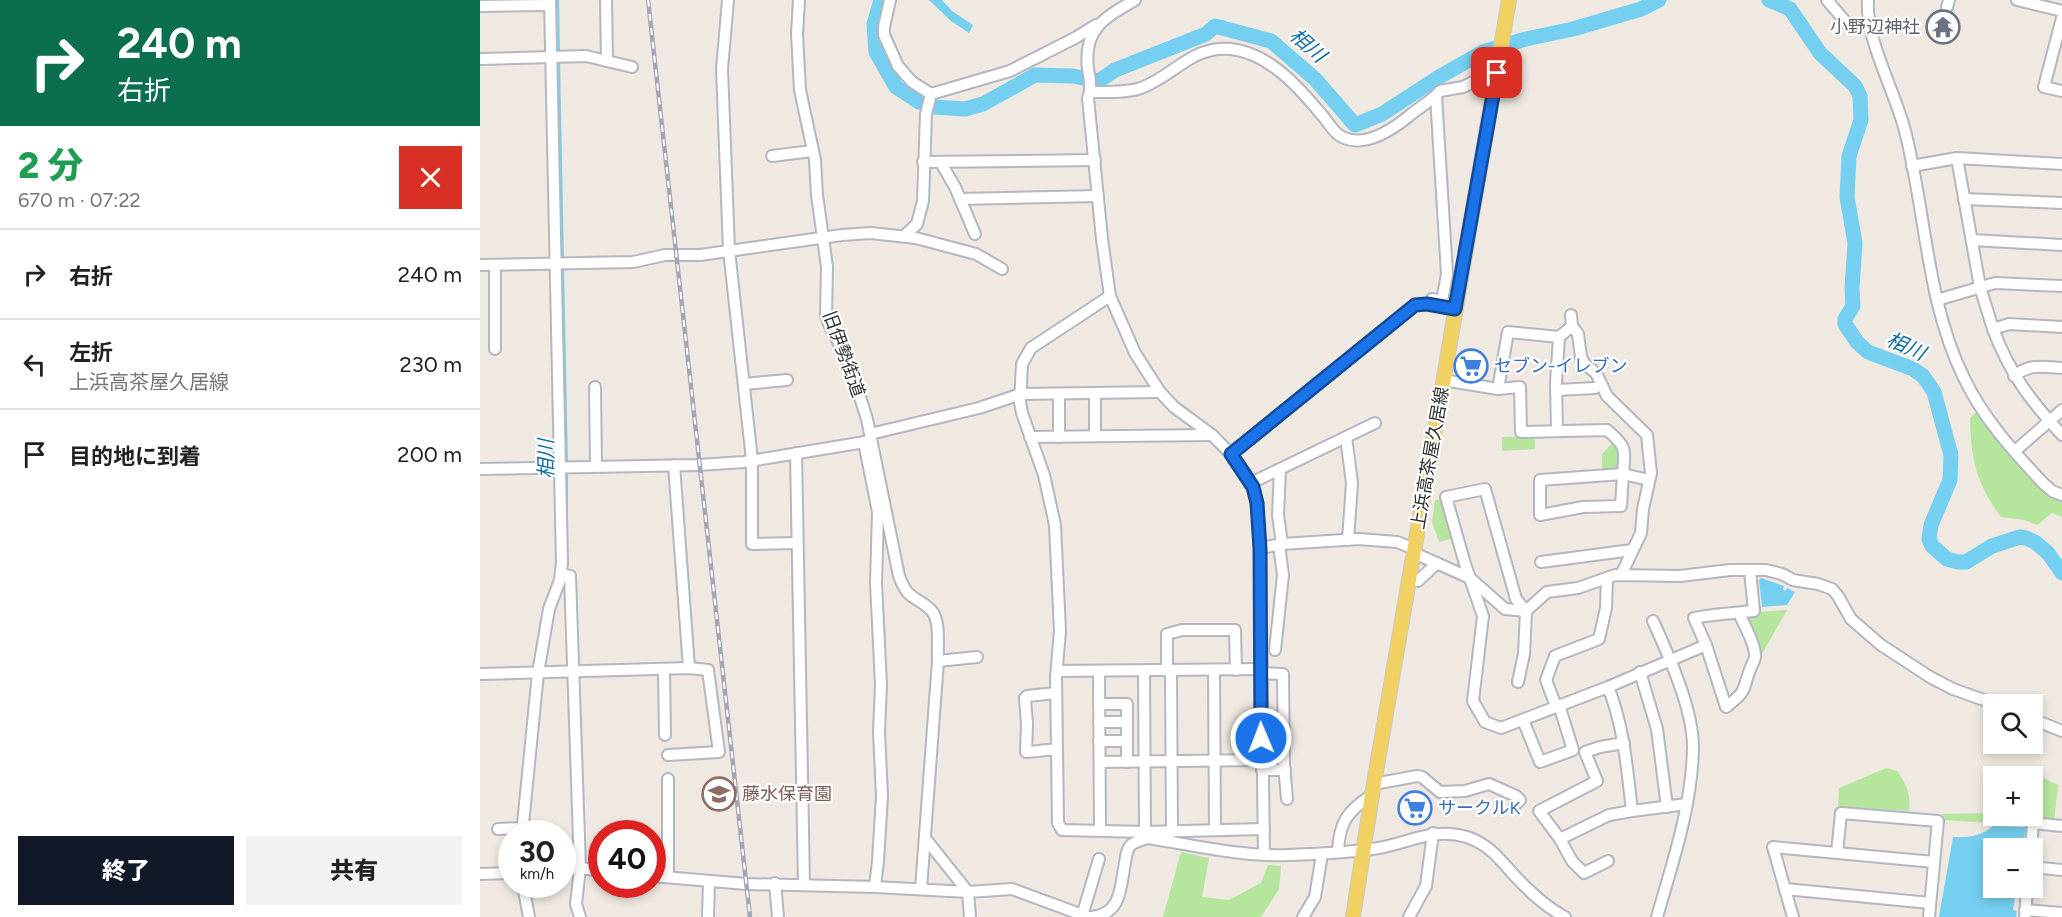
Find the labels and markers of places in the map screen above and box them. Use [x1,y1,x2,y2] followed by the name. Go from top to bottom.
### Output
[1925,9,1961,45] temple icon: 小野辺神社
[1830,16,1920,38] place label: 小野辺神社
[1471,47,1522,98] pin
[1453,348,1489,384] supermarket icon: セブン-イレブン
[1494,355,1628,377] place label: セブン-イレブン
[701,776,737,812] school or university icon: 藤水保育園
[742,783,832,805] place label: 藤水保育園
[1397,790,1433,826] supermarket icon: サークルK
[1438,797,1520,819] place label: サークルK

